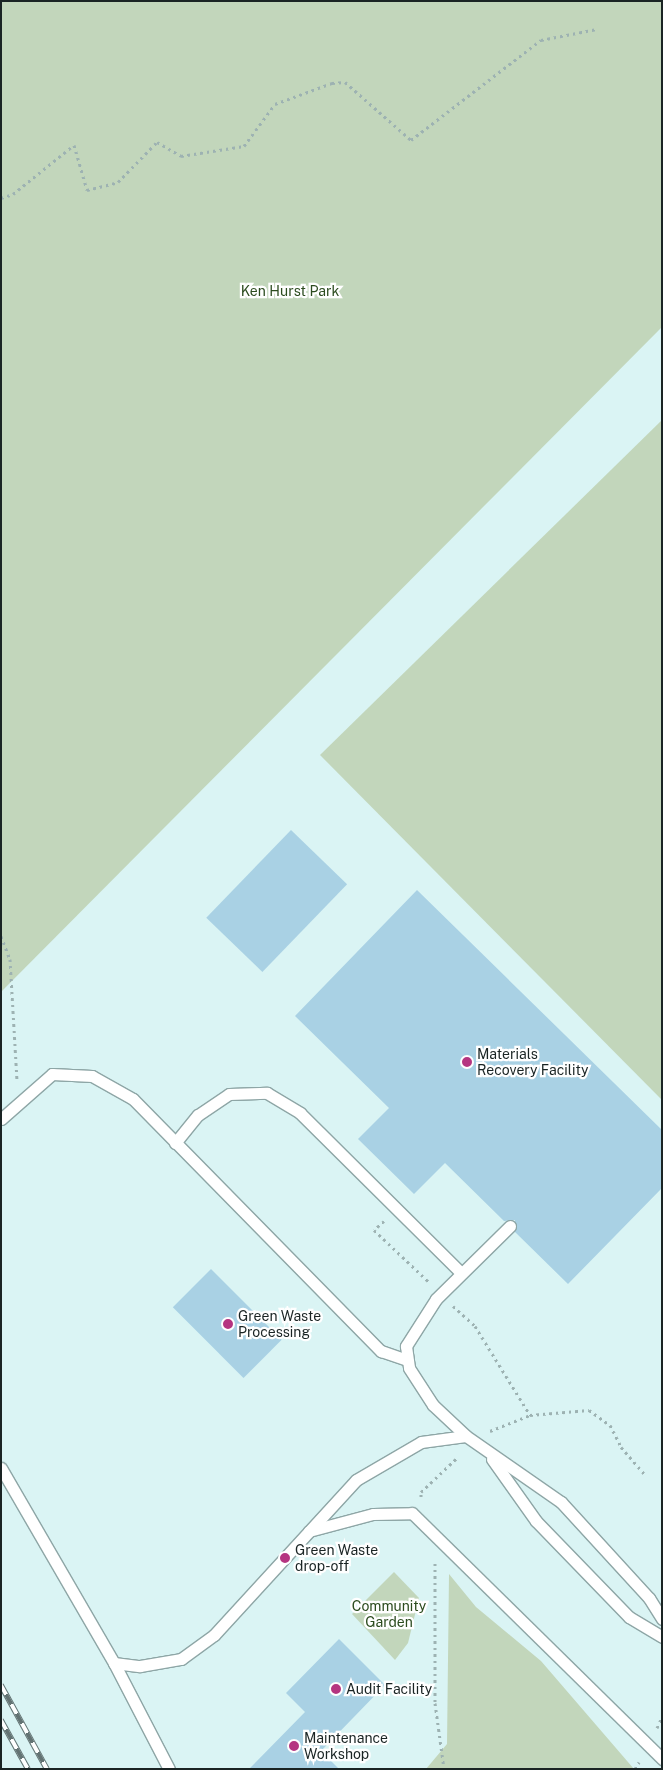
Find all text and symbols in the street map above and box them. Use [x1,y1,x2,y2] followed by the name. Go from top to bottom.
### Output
[241,283,339,299] park label: Ken Hurst Park
[477,1046,588,1078] place label: Materials Recovery Facility
[461,1056,473,1068] marker: Materials Recovery Facility
[238,1308,321,1340] place label: Green Waste Processing
[222,1318,234,1330] marker: Green Waste Processing
[295,1542,378,1574] place label: Green Waste drop-off
[279,1552,291,1564] marker: Green Waste drop-off
[352,1598,426,1630] park label: Community Garden
[346,1681,432,1697] place label: Audit Facility
[330,1683,342,1695] marker: Audit Facility
[304,1730,388,1762] place label: Maintenance Workshop
[288,1740,300,1752] marker: Maintenance Workshop

